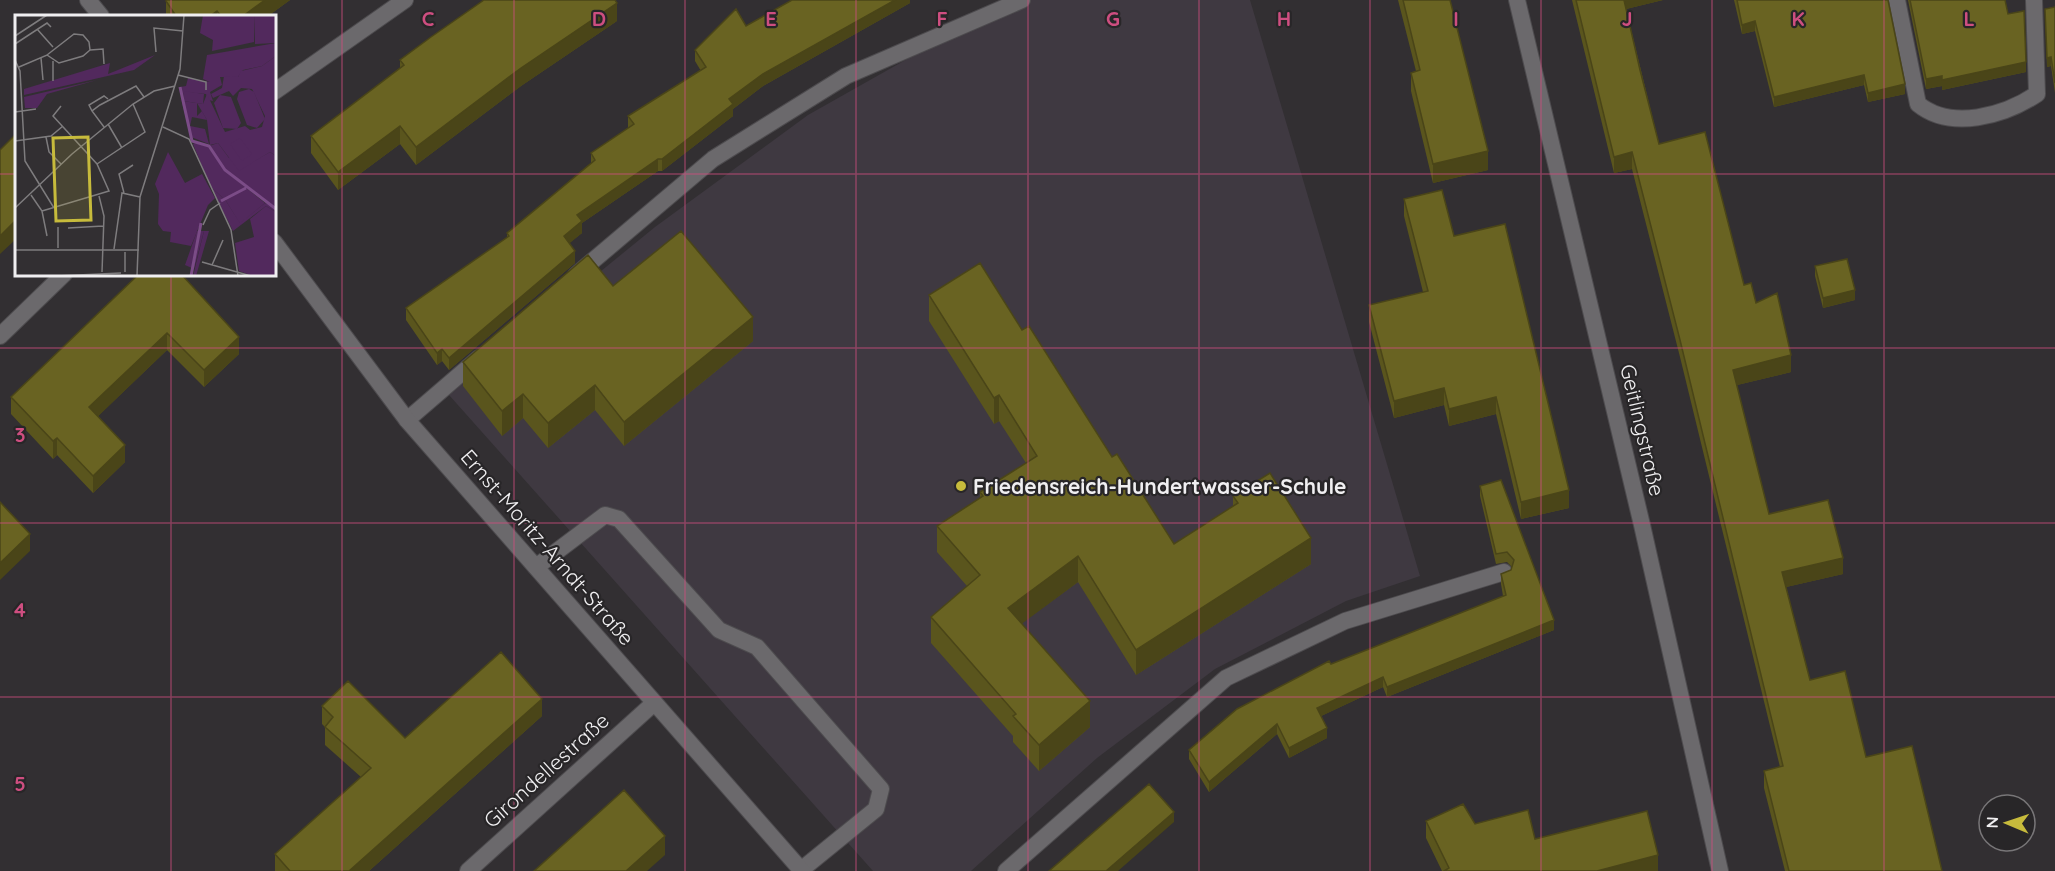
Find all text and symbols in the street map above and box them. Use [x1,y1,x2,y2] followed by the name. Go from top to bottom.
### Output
[422,6,435,31] text: C
[592,6,606,31] text: D
[765,6,777,31] text: E
[936,6,948,31] text: F
[1106,6,1120,31] text: G
[1277,6,1291,31] text: H
[1453,6,1459,31] text: I
[1621,6,1633,31] text: J
[1791,6,1805,31] text: K
[1963,6,1975,31] text: L
[15,15,276,276] inset map
[1615,362,1671,498] street label: Geitlingstraße
[15,422,25,447] text: 3
[456,444,640,650] street label: Ernst-Moritz-Arndt-Straße
[973,473,1346,499] place label: Friedensreich-Hundertwasser-Schule
[954,479,968,493] marker: Friedensreich-Hundertwasser-Schule
[14,597,26,622] text: 4
[478,707,614,833] street label: Girondellestraße
[14,771,26,796] text: 5
[1977,793,2037,853] north arrow
[1982,816,2002,829] text: N

